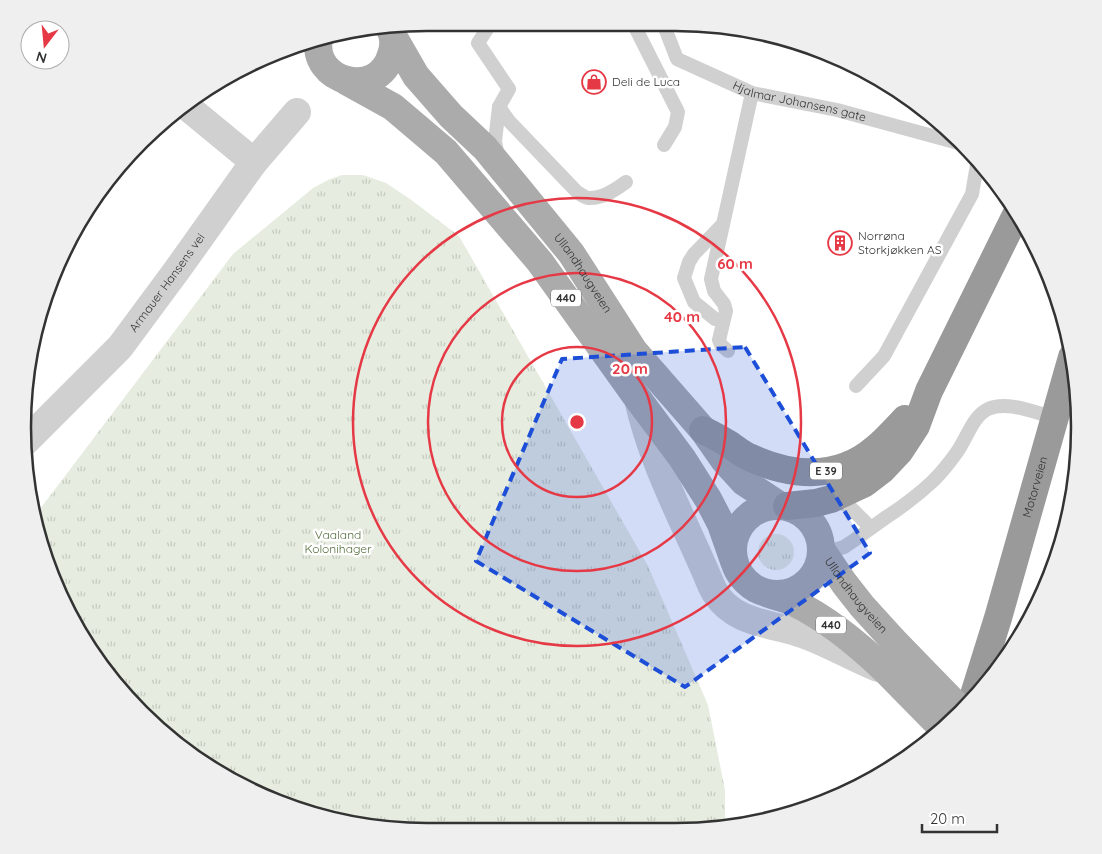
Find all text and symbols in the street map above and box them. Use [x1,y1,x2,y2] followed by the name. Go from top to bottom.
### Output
[20,20,70,70] north arrow
[34,47,49,68] text: N
[581,69,607,95] shop icon: Deli de Luca
[612,74,680,89] place label: Deli de Luca
[730,77,868,125] street label: Hjalmar Johansens gate
[858,228,942,257] place label: Norrøna Storkjøkken AS
[126,230,208,335] street label: Armauer Hansens vei
[551,230,616,316] street label: Ullandhaugveien
[827,230,853,256] building icon: Norrøna Storkjøkken AS
[717,254,753,273] text: 60 m
[551,290,581,306] road number: 440
[664,307,700,326] text: 40 m
[612,359,648,378] text: 20 m
[568,413,586,431] centre of rings
[1019,454,1050,519] street label: Motorveien
[810,462,842,480] road number: E 39
[304,527,372,556] park label: Vaaland Kolonihager
[822,554,891,636] street label: Ullandhaugveien
[816,616,846,634] road number: 440
[922,802,997,834] scale bar
[930,809,965,828] text: 20 m

